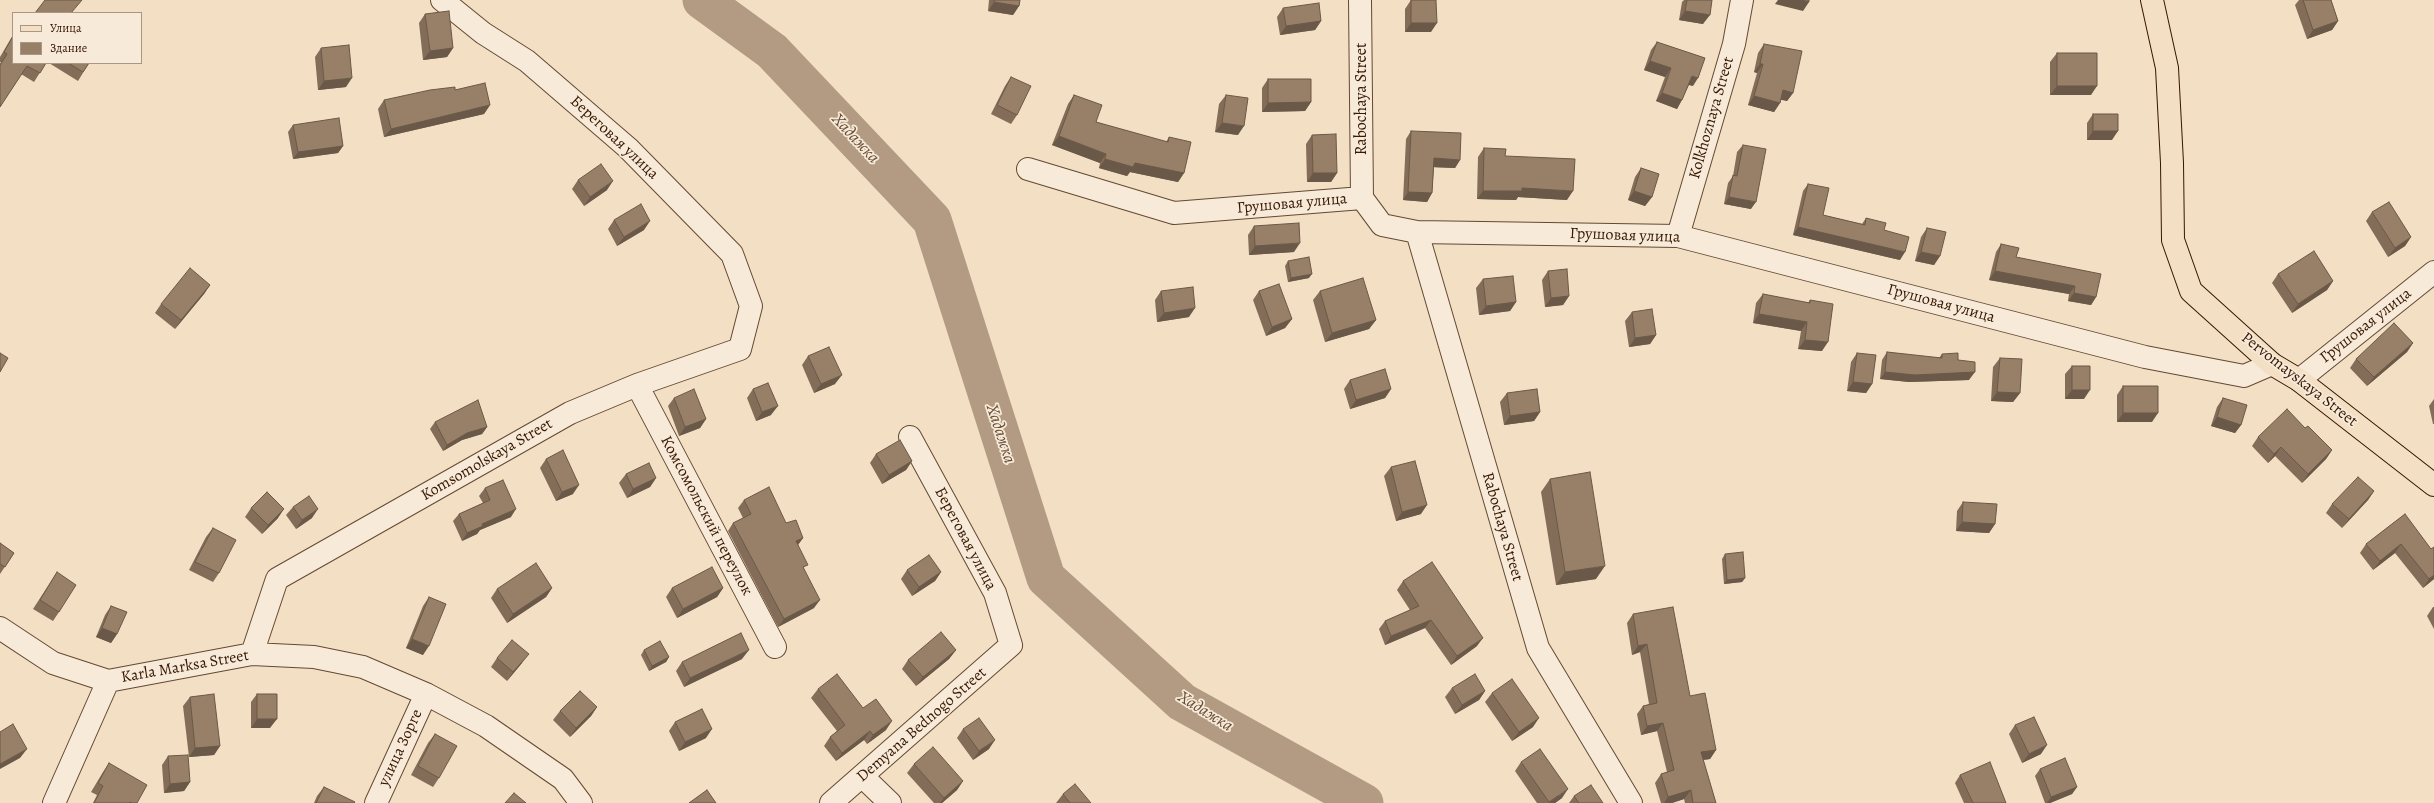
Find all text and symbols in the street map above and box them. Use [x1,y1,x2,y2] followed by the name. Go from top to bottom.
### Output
[12,12,142,64] legend
[50,20,81,36] text: Улица
[50,40,87,56] text: Здание
[1352,43,1372,155] street label: Rabochaya Street
[1685,55,1739,181] street label: Kolkhoznaya Street
[566,92,662,184] street label: Береговая улица
[827,110,883,168] water label: Хадажка
[1236,190,1348,218] street label: Грушовая улица
[1569,224,1681,248] street label: Грушовая улица
[1885,280,1997,328] street label: Грушовая улица
[2317,284,2415,368] street label: Грушовая улица
[2237,329,2361,431] street label: Pervomayskaya Street
[981,402,1019,466] water label: Хадажка
[418,415,556,505] street label: Komsomolskaya Street
[656,433,756,599] street label: Комсомольский переулок
[1477,470,1527,584] street label: Rabochaya Street
[930,484,1000,594] street label: Береговая улица
[120,646,250,688] street label: Karla Marksa Street
[853,663,991,787] street label: Demyana Bednogo Street
[1174,687,1236,737] water label: Хадажка
[375,706,427,790] street label: улица Зорге

